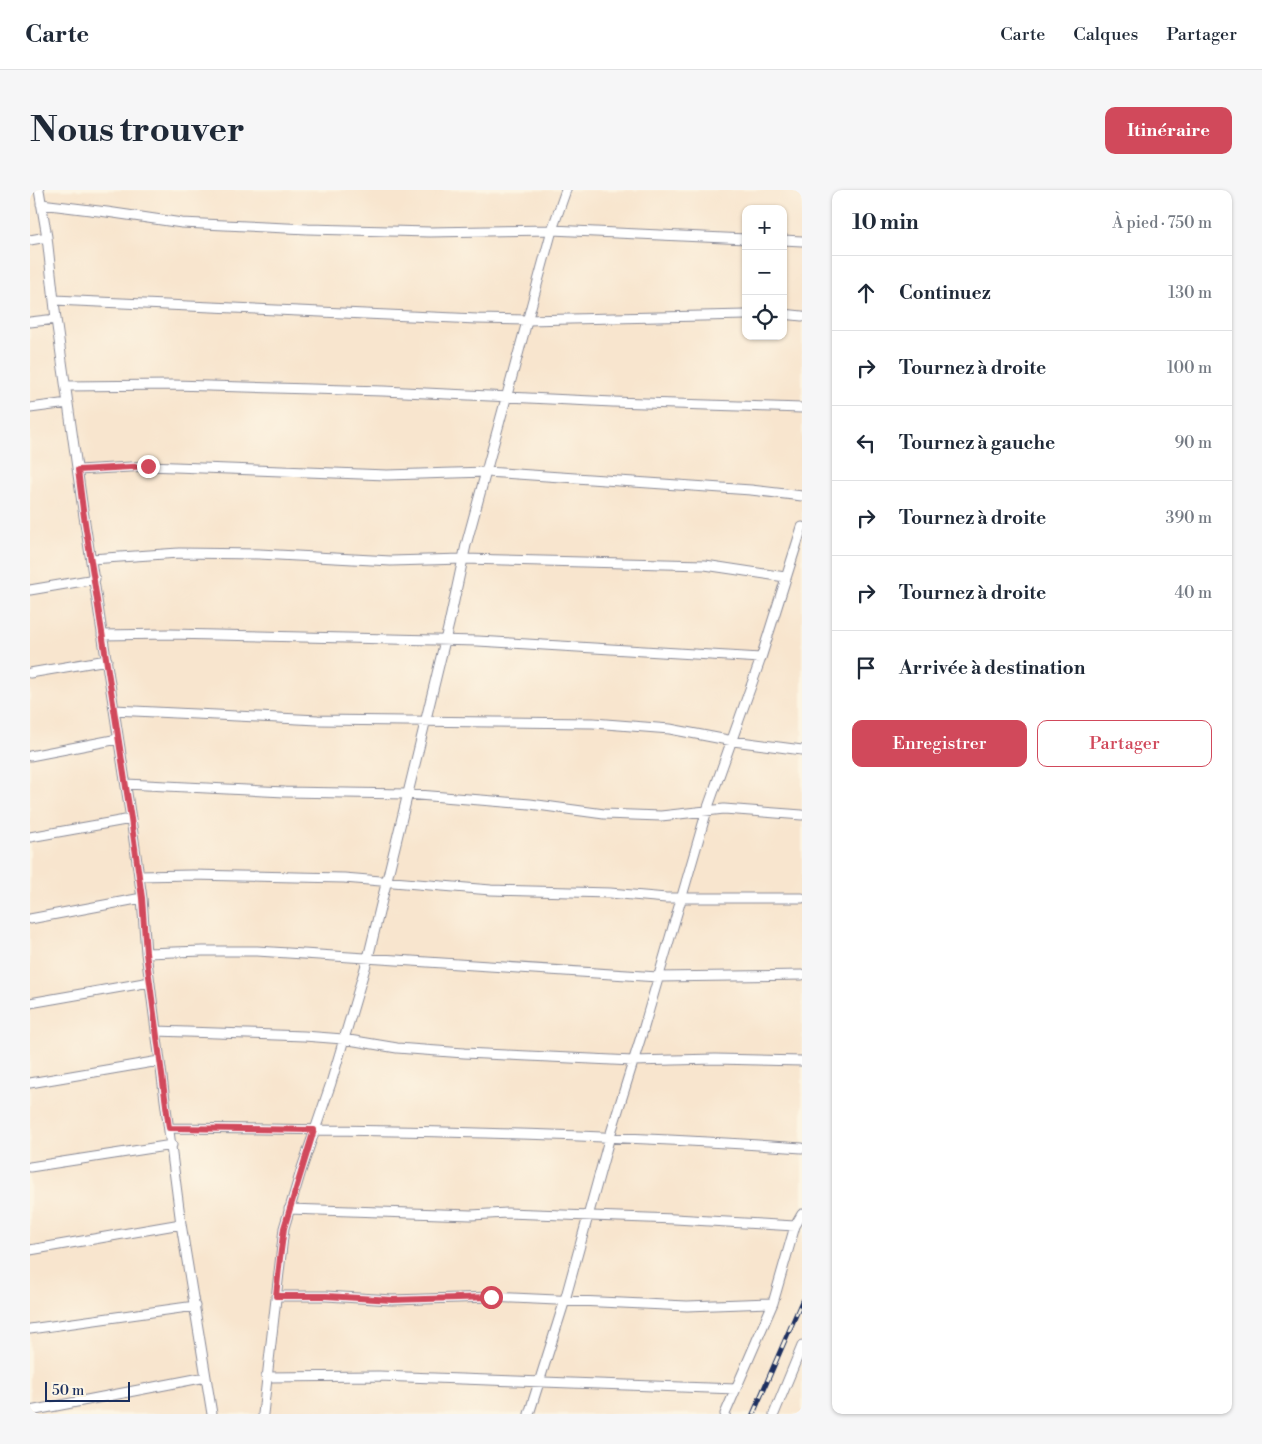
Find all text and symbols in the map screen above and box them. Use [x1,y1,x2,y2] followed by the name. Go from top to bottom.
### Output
[25,20,89,50] text: Carte
[1000,23,1045,46] text: Carte
[1073,23,1138,46] text: Calques
[1166,23,1237,46] text: Partager
[1105,107,1232,154] button: Itinéraire
[30,109,245,152] text: Nous trouver
[742,205,787,340] map controls
[742,205,787,250] button: +
[852,210,919,236] text: 10 min
[1112,213,1212,233] text: À pied · 750 m
[742,250,787,295] button: −
[852,279,880,307] icon: ahead
[899,281,991,305] text: Continuez
[1168,283,1212,303] text: 130 m
[742,295,787,340] button: locate
[852,354,880,382] icon: right
[899,356,1046,380] text: Tournez à droite
[1167,358,1212,378] text: 100 m
[852,429,880,457] icon: left
[899,431,1055,455] text: Tournez à gauche
[1174,433,1212,453] text: 90 m
[137,455,160,478] route end
[852,504,880,532] icon: right
[899,506,1046,530] text: Tournez à droite
[1166,508,1212,528] text: 390 m
[852,579,880,607] icon: right
[899,581,1046,605] text: Tournez à droite
[1175,583,1212,603] text: 40 m
[852,654,880,682] icon: arrive
[899,656,1085,680] text: Arrivée à destination
[852,720,1027,767] button: Enregistrer
[1037,720,1212,767] button: Partager
[480,1286,503,1309] route start
[45,1379,130,1402] scale bar
[52,1382,84,1400] text: 50 m

